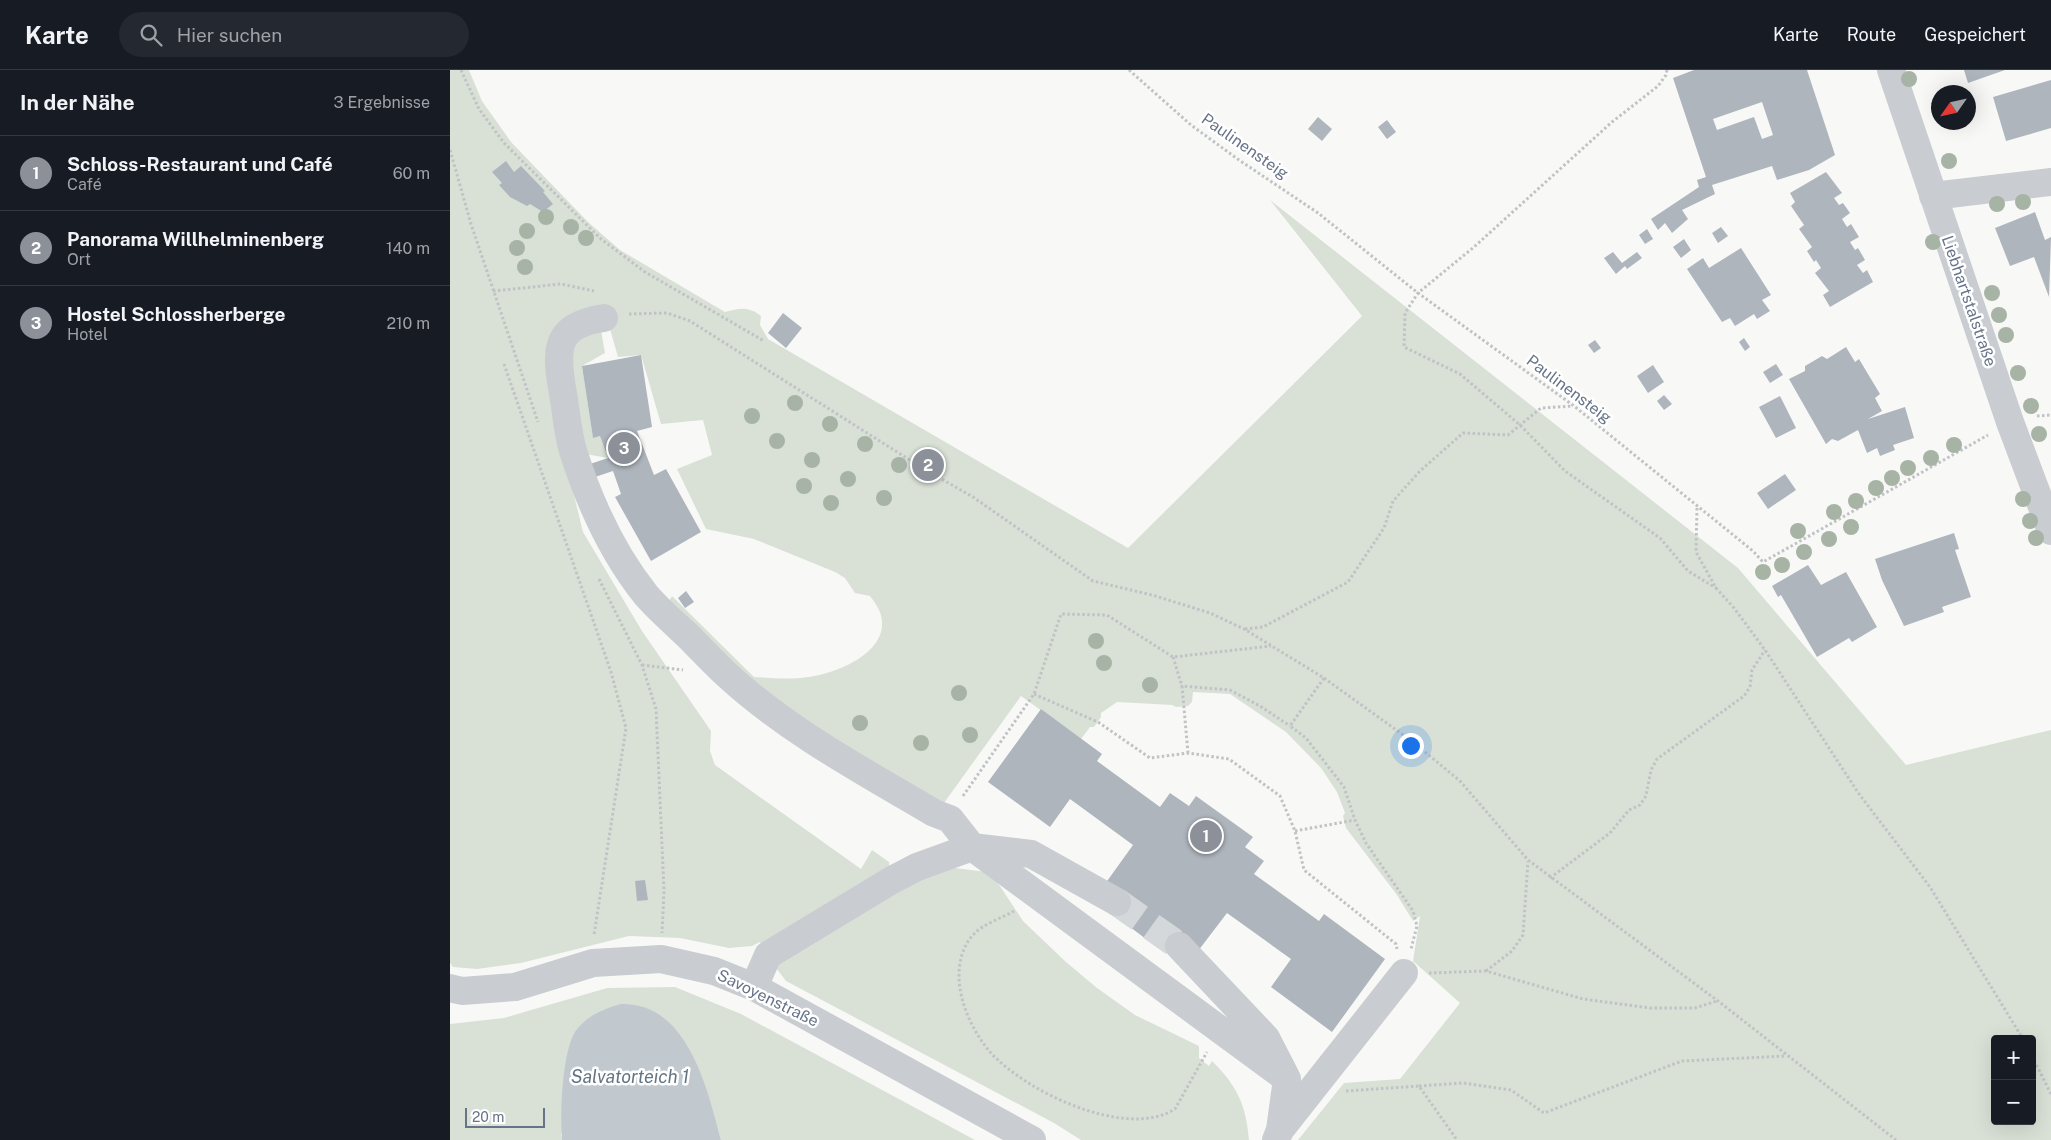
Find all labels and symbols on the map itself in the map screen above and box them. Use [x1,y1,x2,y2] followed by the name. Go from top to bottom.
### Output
[1931,85,1976,130] north arrow
[1198,109,1292,183] street label: Paulinensteig
[1938,233,2000,369] street label: Liebhartstalstraße
[1523,351,1615,427] street label: Paulinensteig
[608,429,640,467] pin: 3
[912,446,944,484] pin: 2
[1398,733,1424,759] your location
[1190,817,1222,855] pin: 1
[714,965,822,1031] street label: Savoyenstraße
[571,1066,689,1087] water label: Salvatorteich 1
[465,1105,545,1128] scale bar

